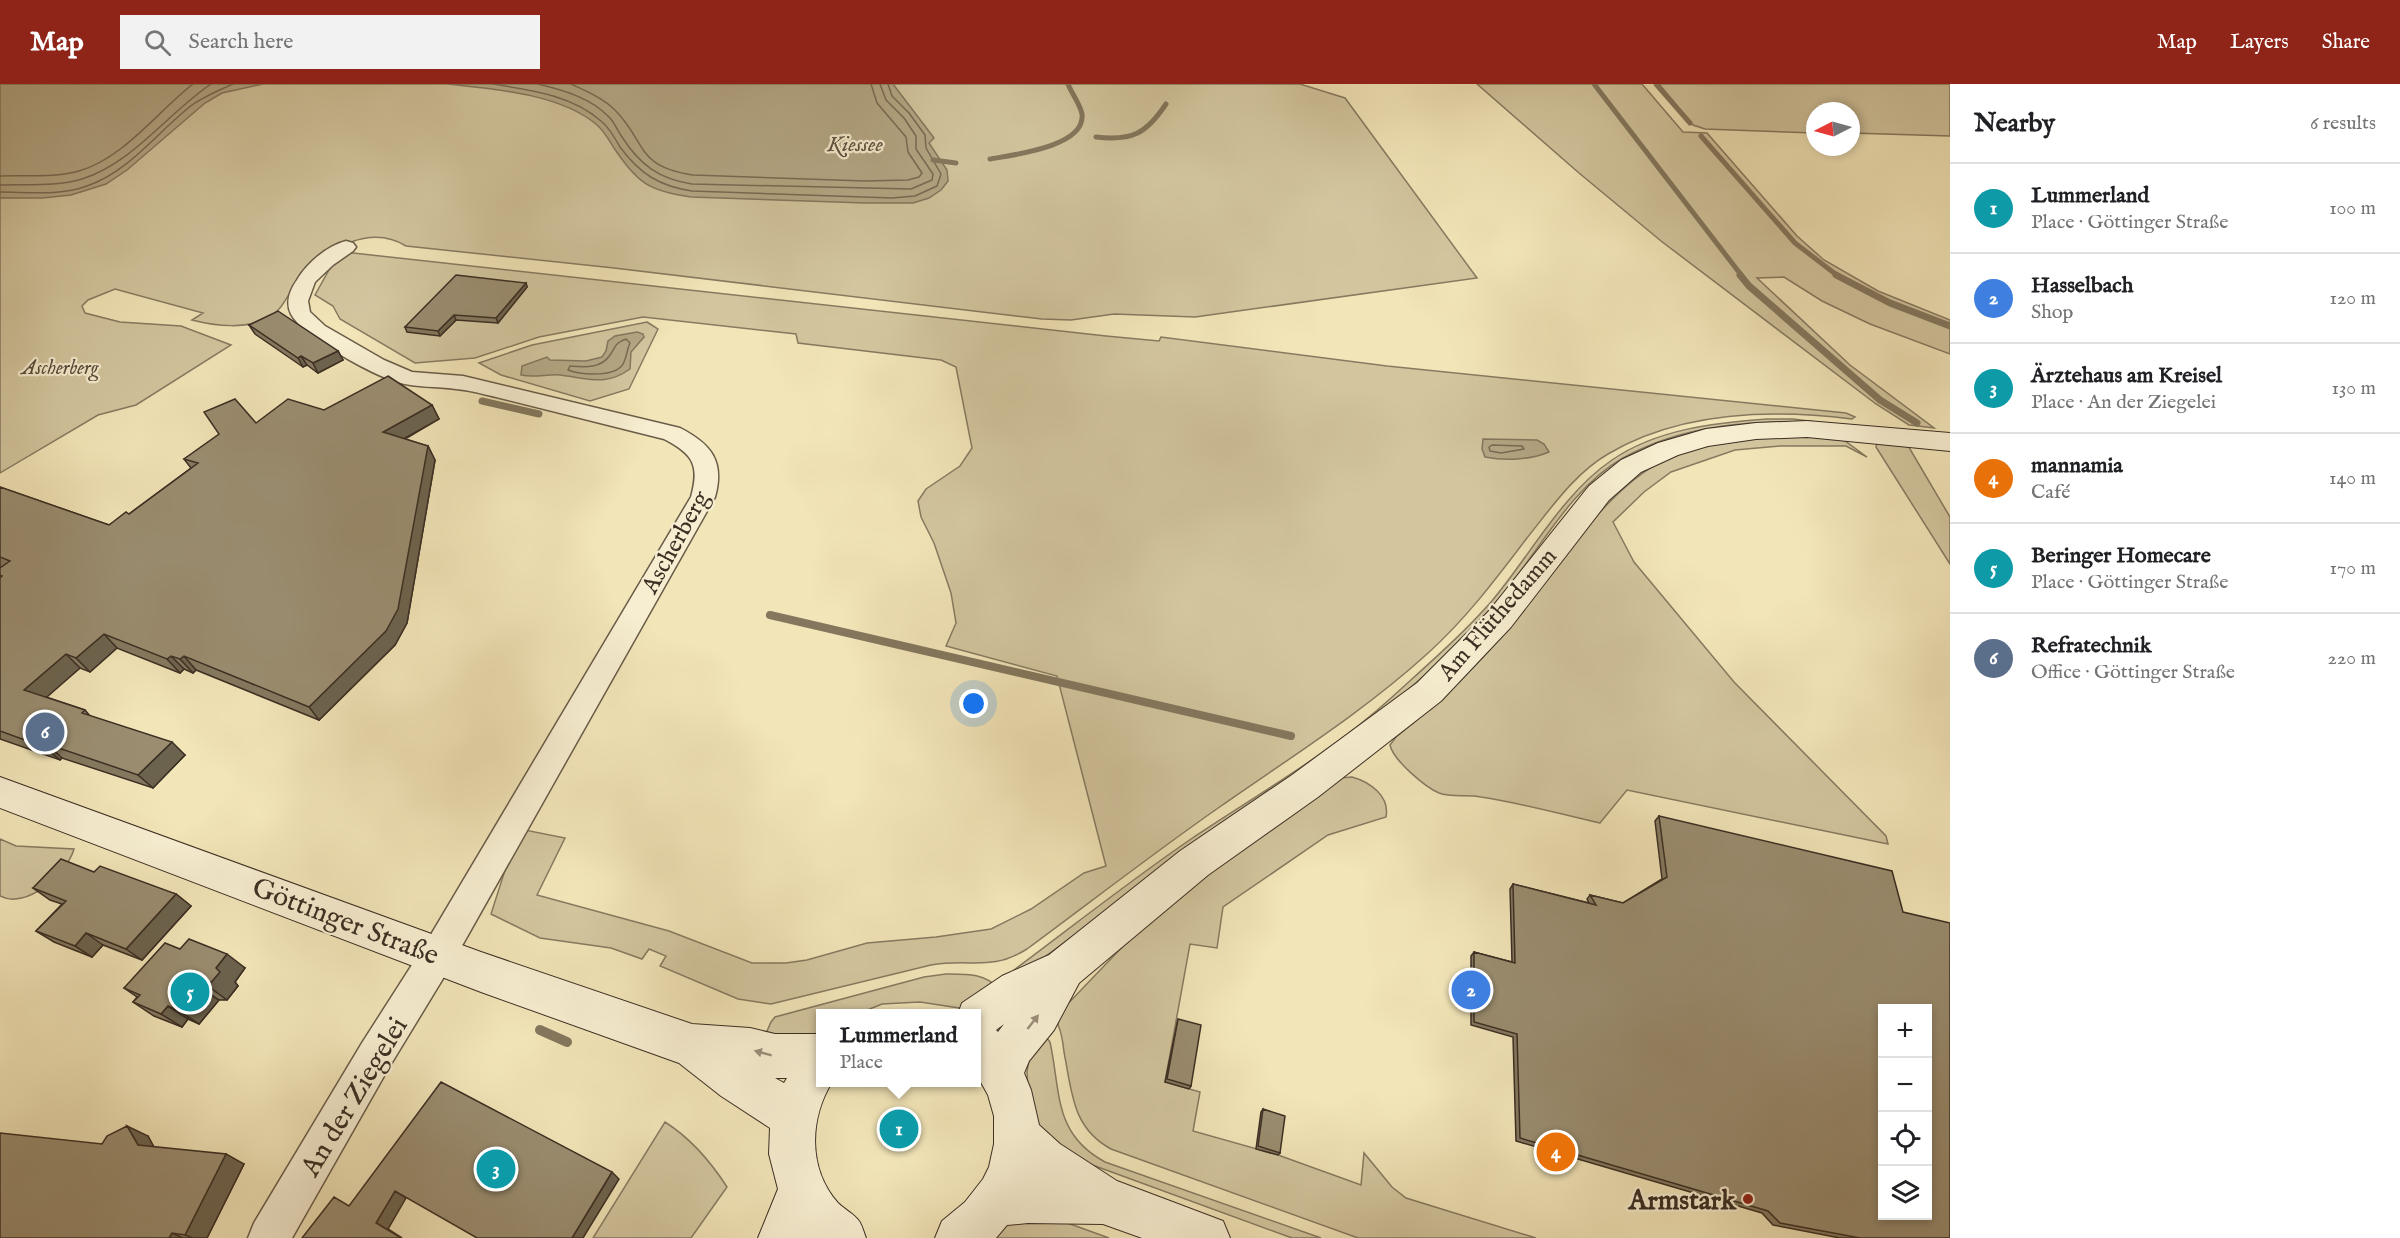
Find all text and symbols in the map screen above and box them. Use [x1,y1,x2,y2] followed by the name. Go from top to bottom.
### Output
[120,15,540,69] search box
[30,25,84,60] text: Map
[141,26,174,59] icon: search
[189,28,293,56] text: Search here
[2157,29,2197,56] text: Map
[2230,29,2289,56] text: Layers
[2322,29,2370,56] text: Share
[1806,102,1860,156] north arrow
[1974,107,2055,140] text: Nearby
[2310,111,2376,136] text: 6 results
[826,131,883,159] water label: Kiessee
[2031,182,2149,210] text: Lummerland
[1990,196,1997,221] text: 1
[2329,196,2376,221] text: 100 m
[2031,210,2228,235] text: Place · Göttinger Straße
[2031,272,2133,300] text: Hasselbach
[1989,286,1998,311] text: 2
[2330,286,2376,311] text: 120 m
[2031,300,2073,325] text: Shop
[20,356,100,382] park label: Ascherberg
[2031,362,2222,390] text: Ärztehaus am Kreisel
[1990,376,1997,401] text: 3
[2331,376,2376,401] text: 130 m
[2031,390,2216,415] text: Place · An der Ziegelei
[2031,452,2123,480] text: mannamia
[1989,466,1998,491] text: 4
[2329,466,2376,491] text: 140 m
[2031,480,2070,505] text: Café
[635,485,718,601] street label: Ascherberg
[1431,542,1564,689] street label: Am Flüthedamm
[2031,542,2211,570] text: Beringer Homecare
[1990,556,1997,581] text: 5
[2330,556,2376,581] text: 170 m
[2031,570,2228,595] text: Place · Göttinger Straße
[2031,632,2151,660] text: Refratechnik
[1989,646,1998,671] text: 6
[2328,646,2376,671] text: 220 m
[2031,660,2235,685] text: Office · Göttinger Straße
[959,689,988,718] your location
[26,710,64,754] pin: 6
[247,871,443,974] street label: Göttinger Straße
[1452,968,1490,1012] pin: 2
[170,970,210,1014] pin: 5
[1878,1004,1932,1220] map controls
[1878,1004,1932,1058] button: +
[816,1009,981,1087] popup
[293,1011,416,1184] street label: An der Ziegelei
[1026,1014,1039,1030] one-way arrow
[839,1022,958,1050] text: Lummerland
[754,1048,772,1057] one-way arrow
[839,1050,883,1075] text: Place
[1878,1058,1932,1112] button: −
[880,1106,918,1152] pin: 1
[1878,1112,1932,1166] button: locate
[1536,1130,1576,1174] pin: 4
[476,1146,516,1192] pin: 3
[1878,1166,1932,1220] button: layers
[1627,1184,1737,1219] place label: Armstark
[1741,1192,1755,1206] marker: Armstark

